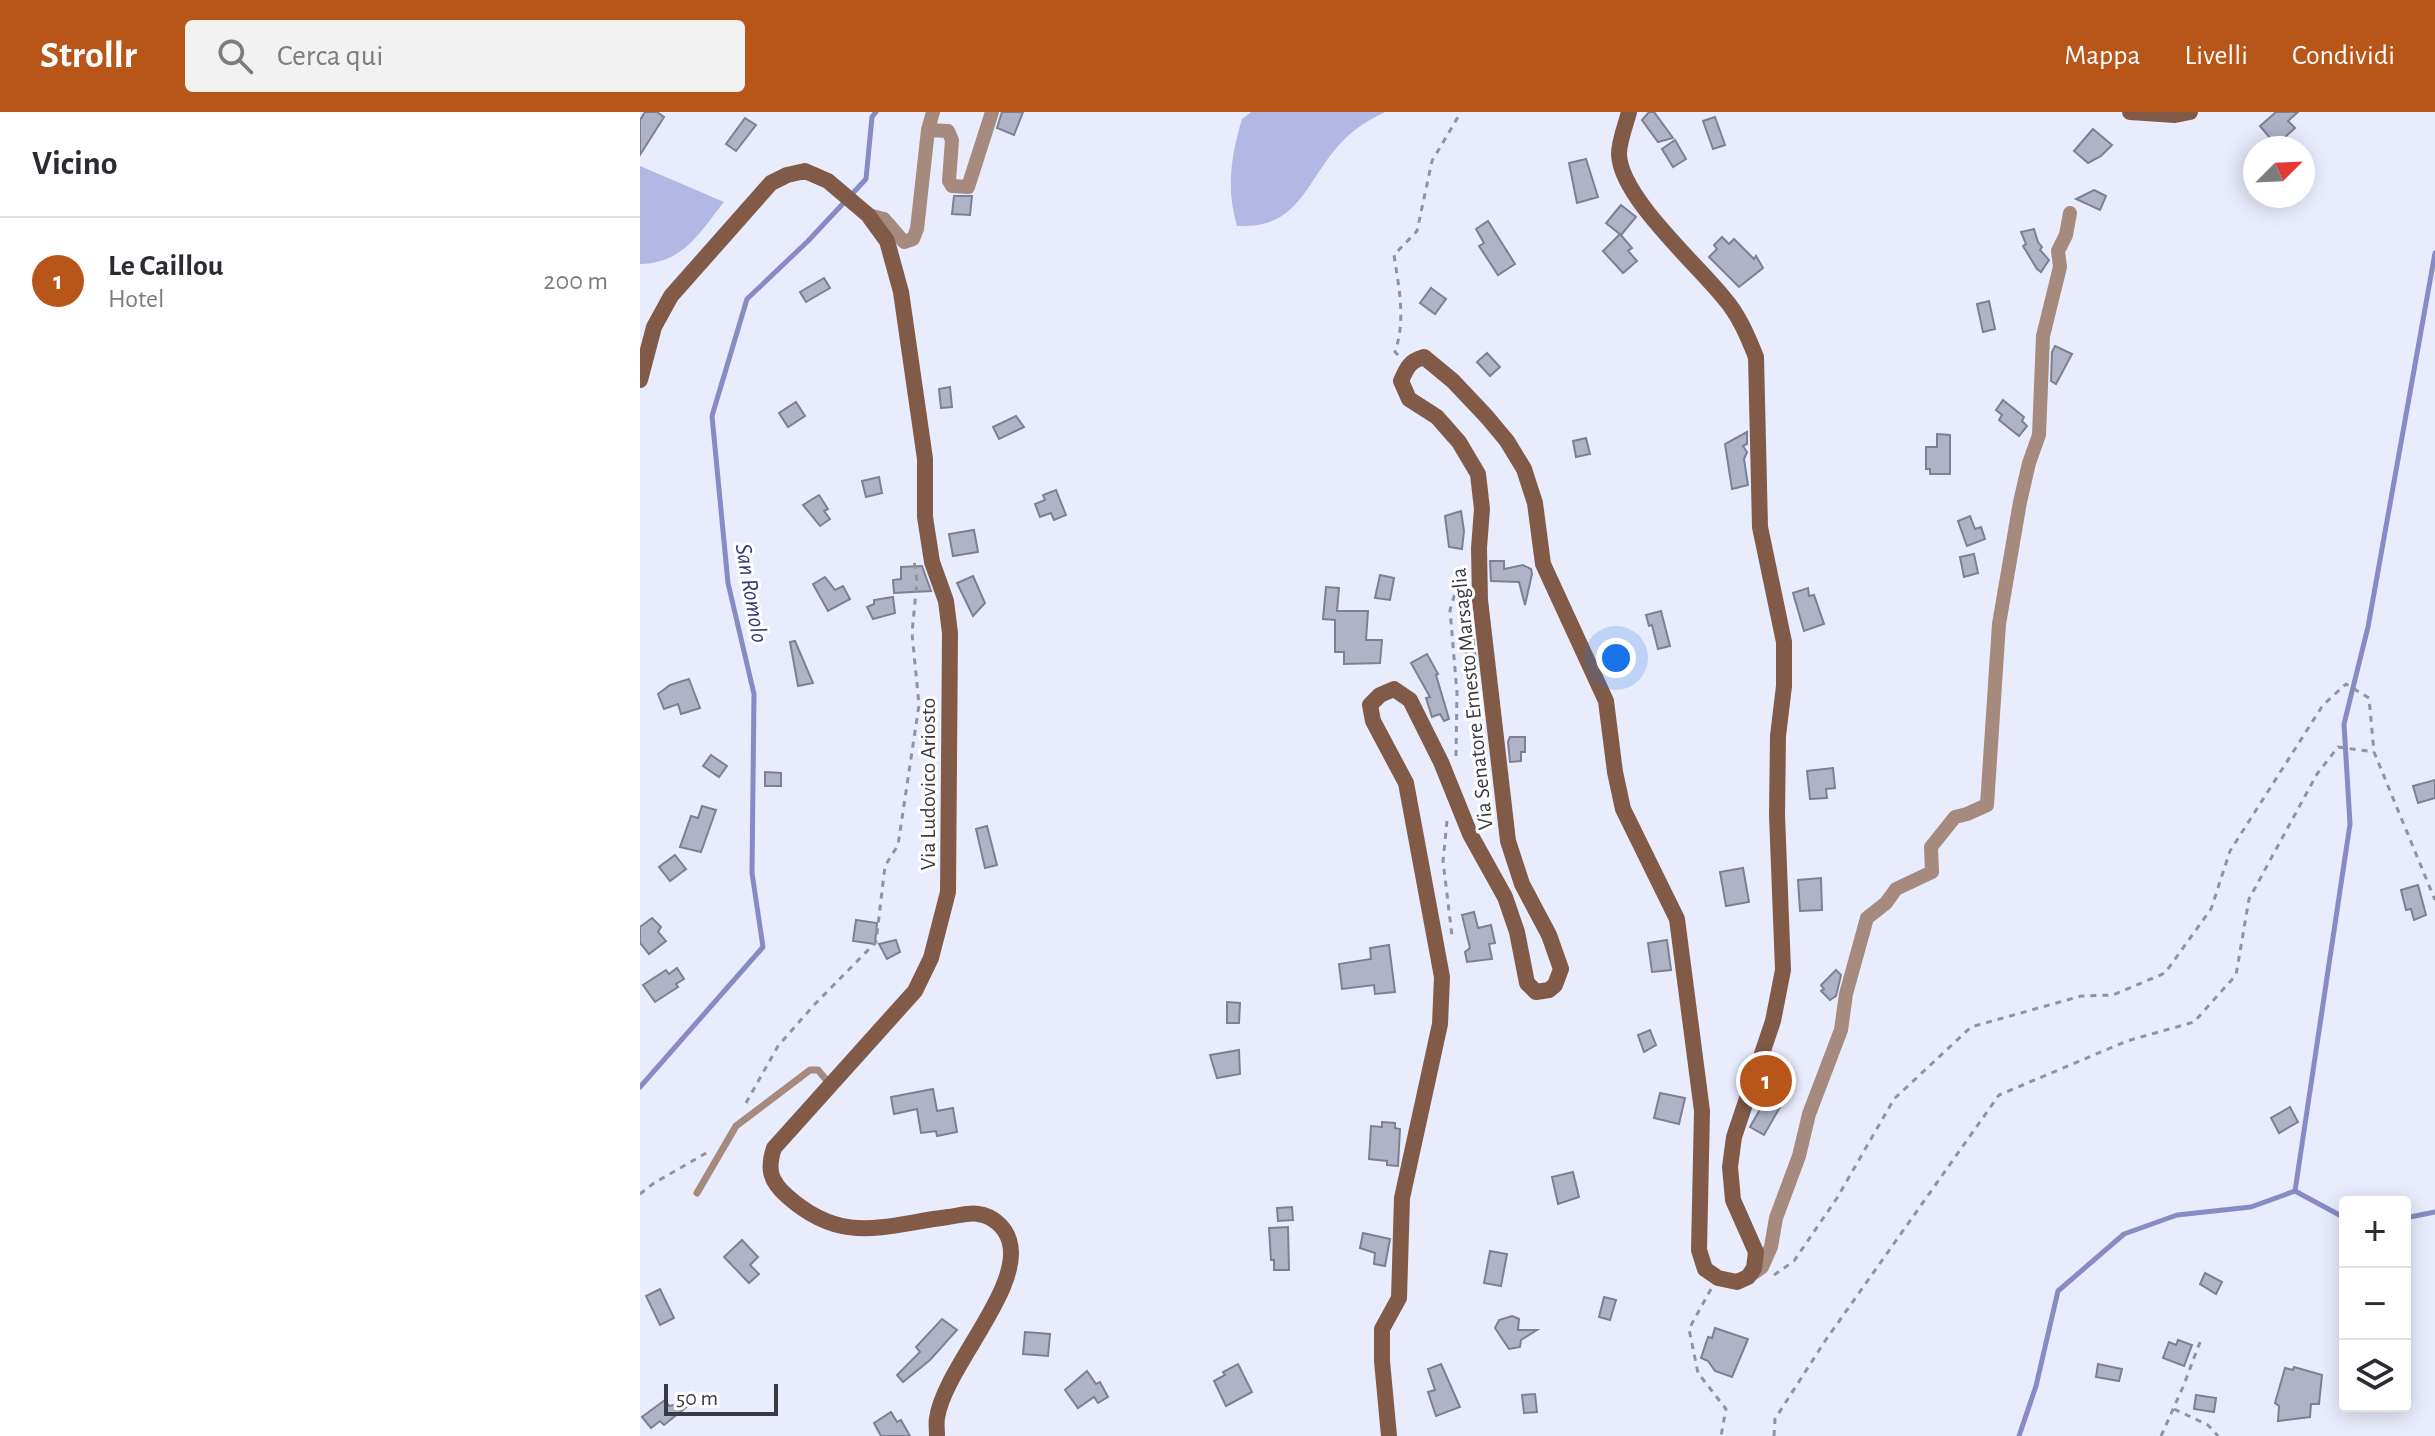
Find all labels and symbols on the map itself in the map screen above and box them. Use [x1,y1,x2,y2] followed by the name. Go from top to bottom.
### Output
[2243,136,2315,208] north arrow
[730,542,772,645] water label: San Romolo
[1447,567,1497,831] street label: Via Senatore Ernesto Marsaglia
[1596,638,1636,678] your location
[917,698,939,870] street label: Via Ludovico Ariosto
[1740,1051,1792,1111] pin: 1
[664,1380,778,1416] scale bar

